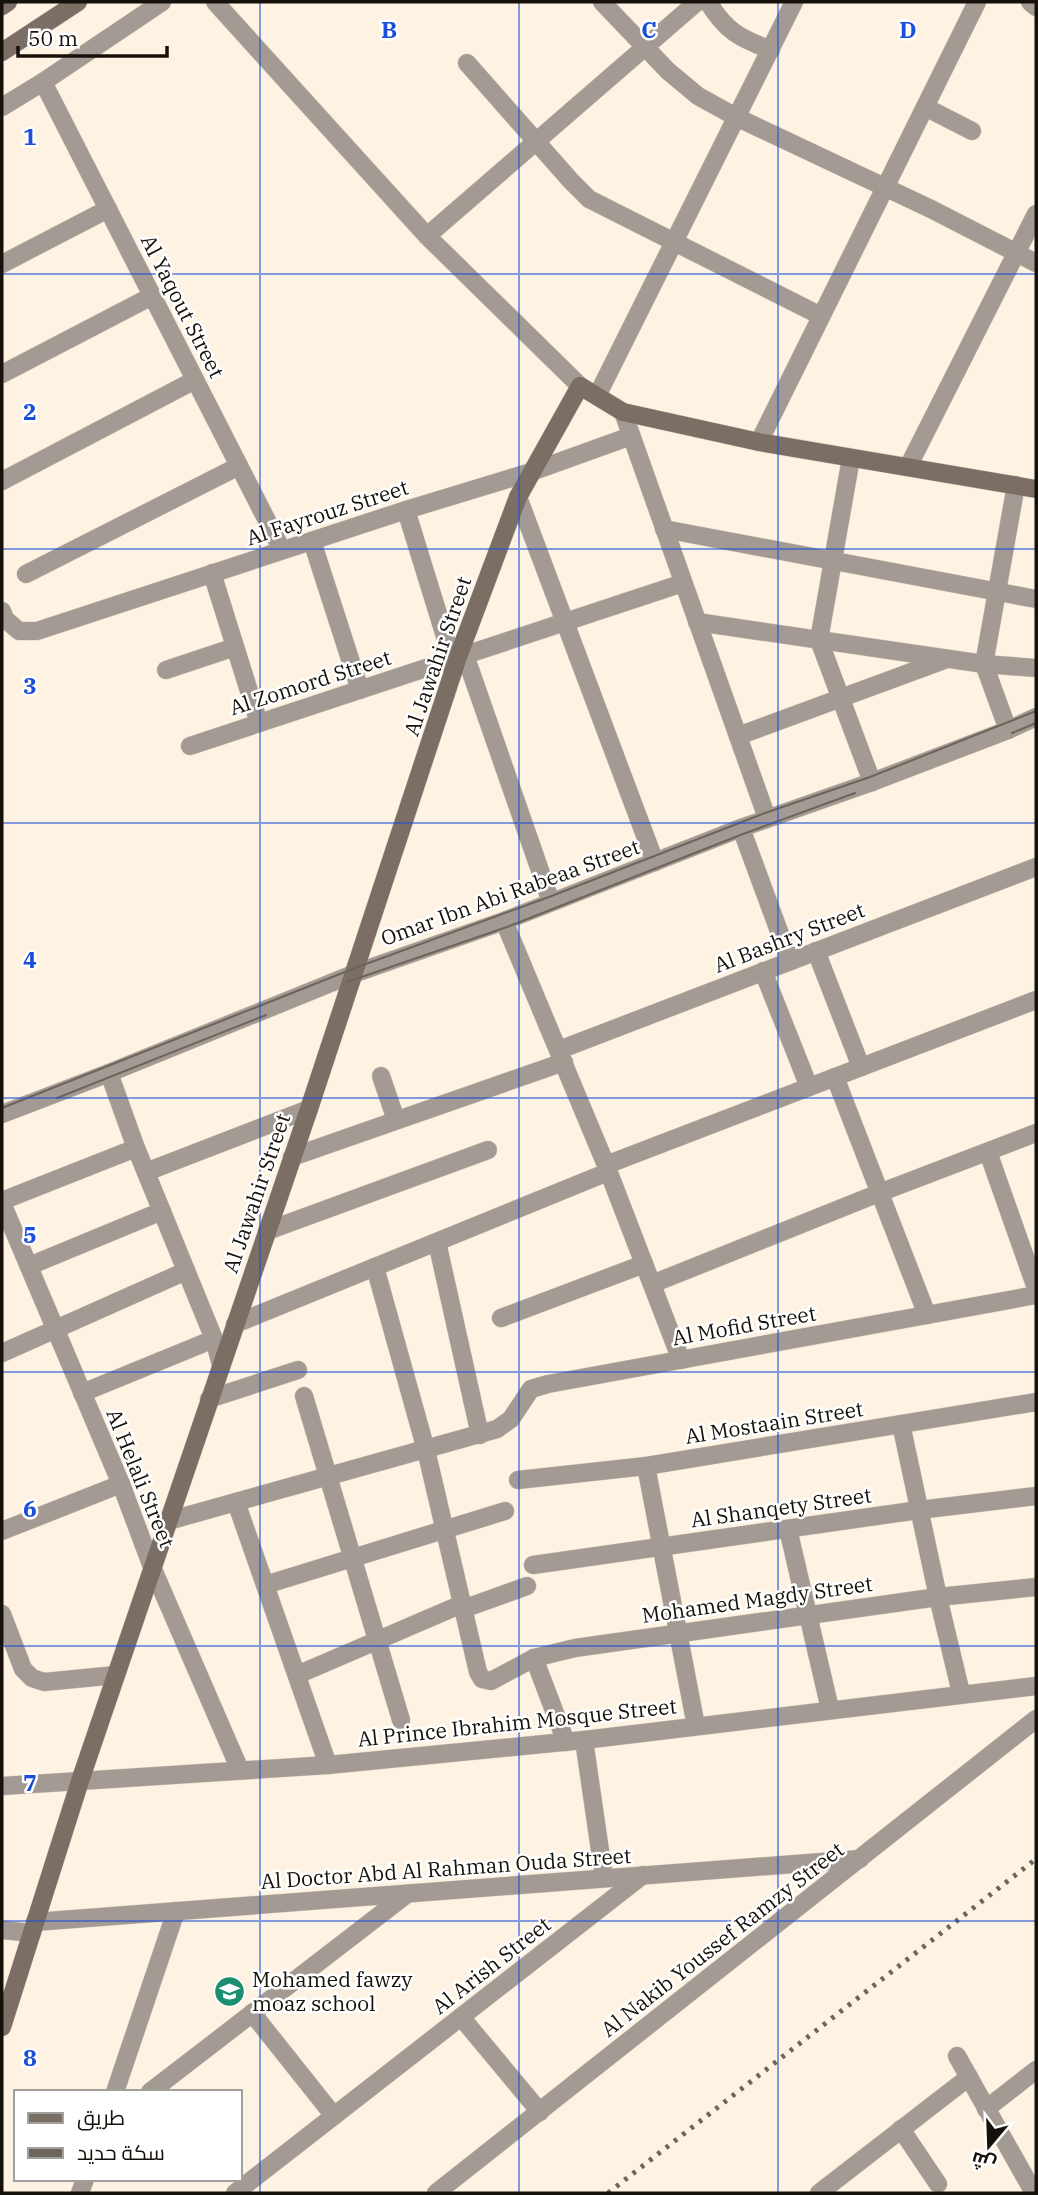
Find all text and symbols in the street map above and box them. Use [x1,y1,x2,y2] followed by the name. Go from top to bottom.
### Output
[18,14,166,58] scale bar
[381,14,397,44] text: B
[641,14,657,44] text: C
[899,14,917,44] text: D
[28,24,78,52] text: 50 m
[23,121,37,151] text: 1
[135,230,231,382] street label: Al Yaqout Street
[23,396,37,426] text: 2
[242,473,412,551] street label: Al Fayrouz Street
[397,573,477,739] street label: Al Jawahir Street
[226,643,394,721] street label: Al Zomord Street
[23,670,37,700] text: 3
[377,832,643,952] street label: Omar Ibn Abi Rabeaa Street
[710,895,868,979] street label: Al Bashry Street
[23,944,37,974] text: 4
[216,1110,296,1276] street label: Al Jawahir Street
[23,1219,37,1249] text: 5
[670,1299,818,1351] street label: Al Mofid Street
[683,1394,865,1450] street label: Al Mostaain Street
[100,1404,182,1552] street label: Al Helali Street
[689,1480,873,1534] street label: Al Shanqety Street
[23,1493,37,1523] text: 6
[640,1569,874,1629] street label: Mohamed Magdy Street
[356,1691,678,1753] street label: Al Prince Ibrahim Mosque Street
[23,1767,37,1797] text: 7
[595,1835,849,2043] street label: Al Nakib Youssef Ramzy Street
[260,1841,632,1895] street label: Al Doctor Abd Al Rahman Ouda Street
[426,1910,556,2020] street label: Al Arish Street
[252,1965,413,2017] place label: Mohamed fawzy moaz school
[212,1974,246,2008] school or university icon: Mohamed fawzy moaz school
[23,2042,37,2072] text: 8
[14,2090,242,2181] legend
[77,2103,125,2131] text: طريق
[954,2111,1024,2181] north arrow
[77,2138,165,2166] text: سكة حديد
[968,2147,999,2177] text: ش

